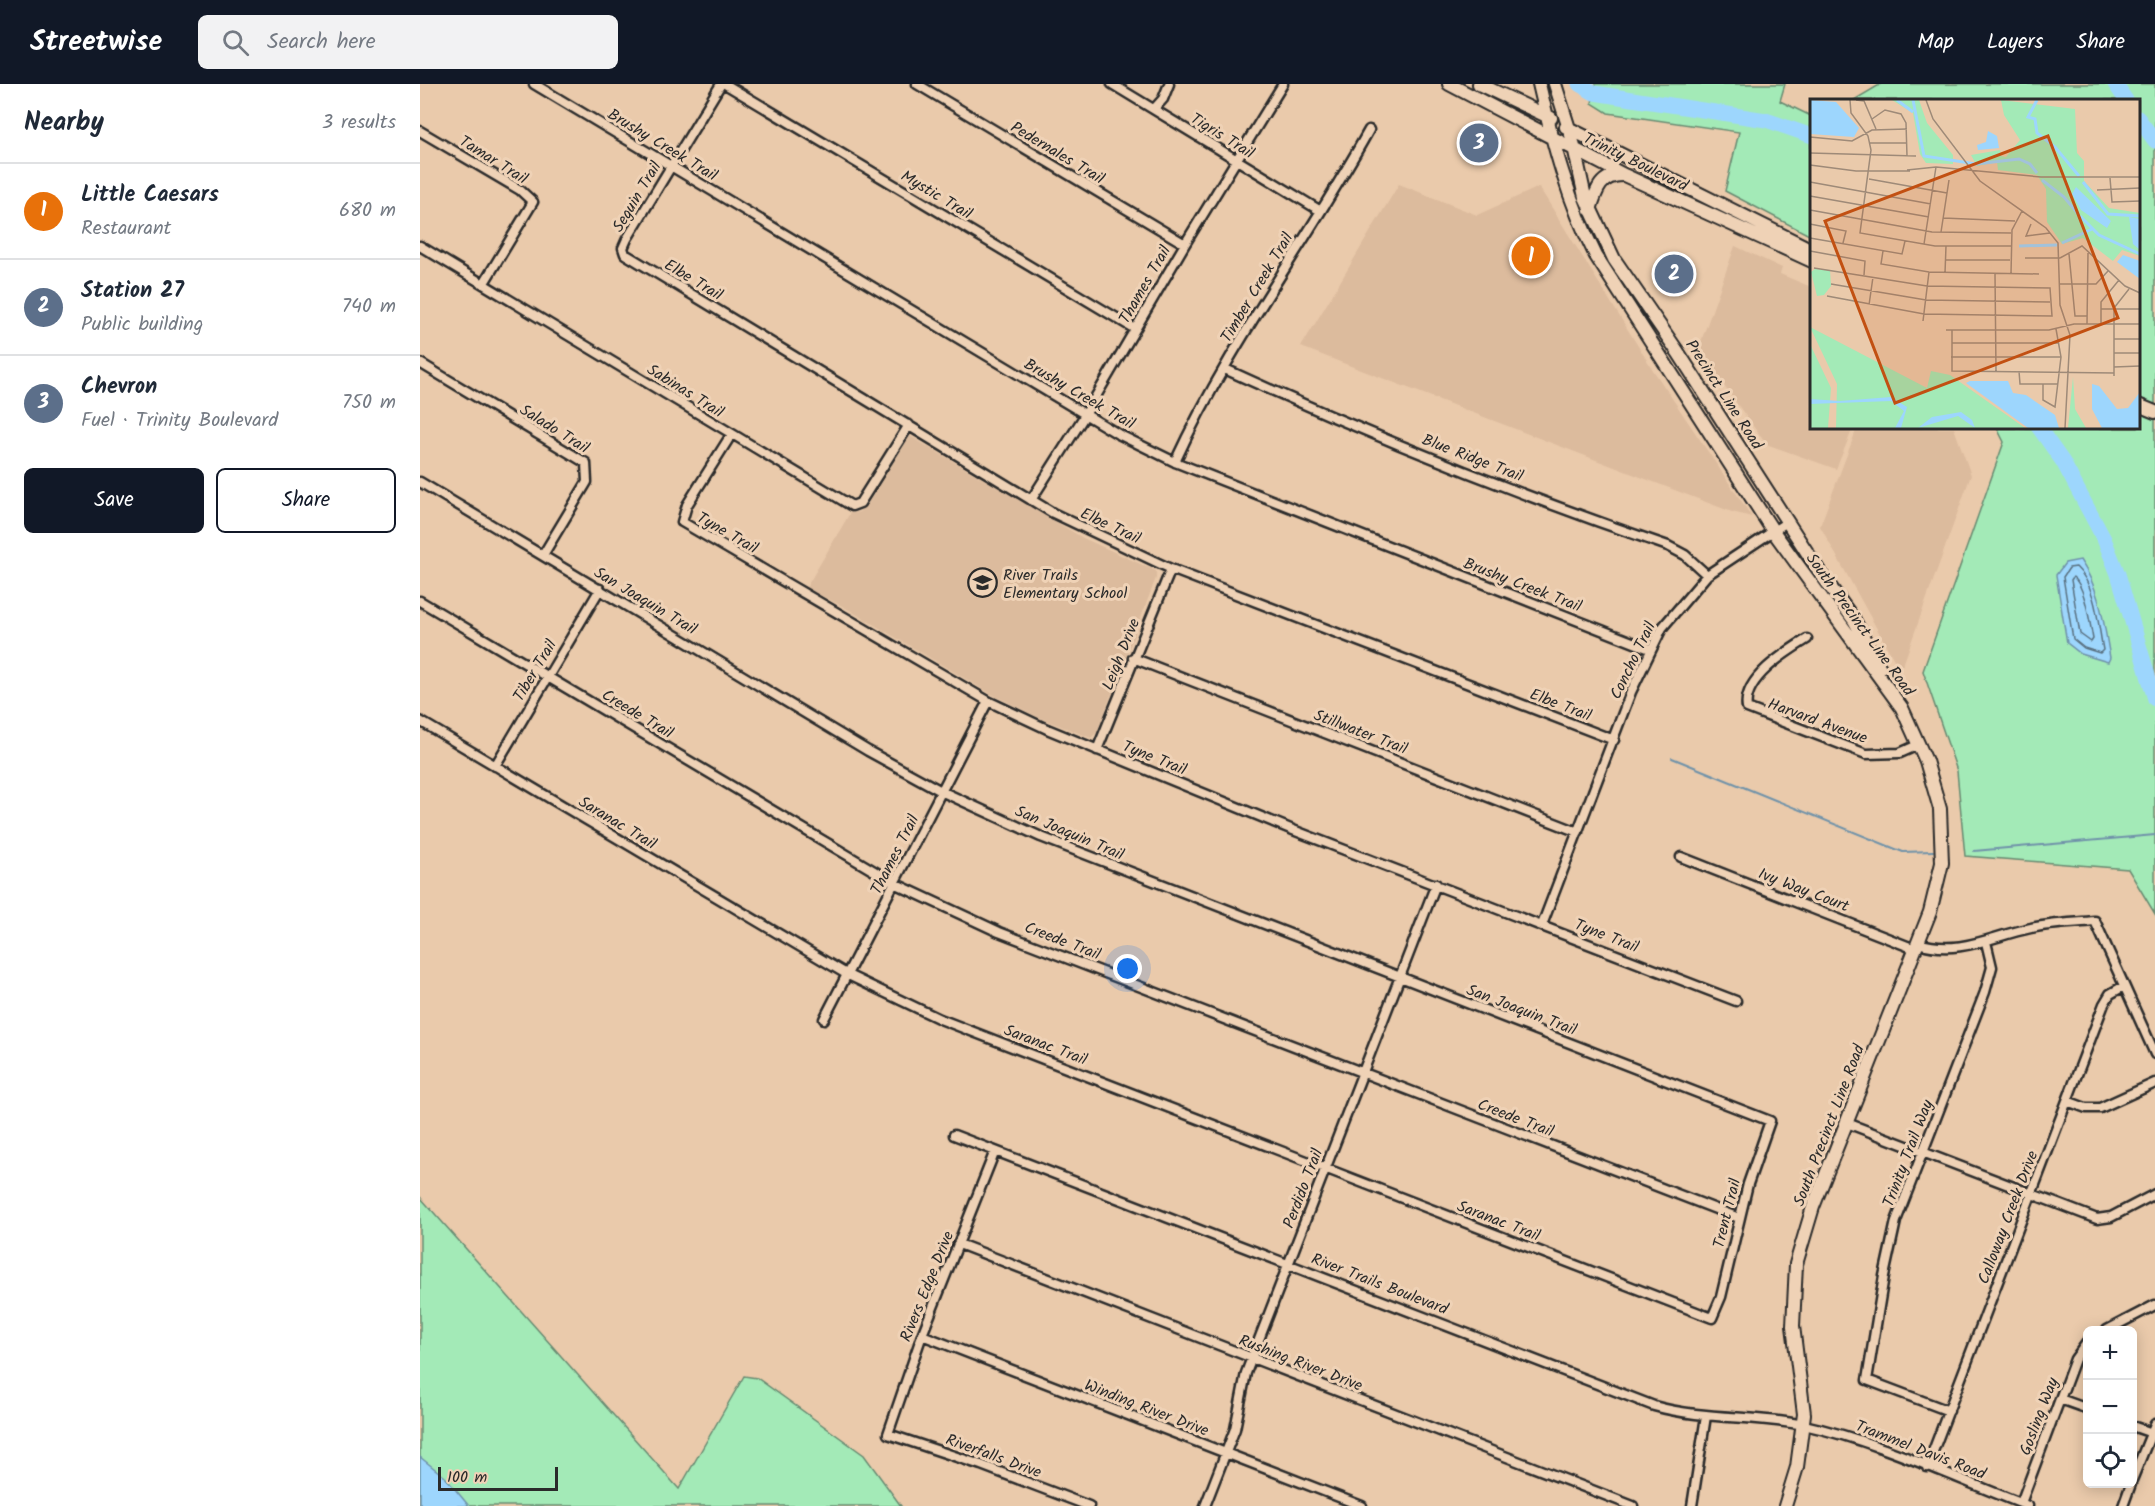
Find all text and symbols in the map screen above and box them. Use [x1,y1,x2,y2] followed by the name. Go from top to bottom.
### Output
[198,15,618,69] search box
[30,20,162,65] text: Streetwise
[267,25,376,60] text: Search here
[219,26,252,59] icon: search
[1917,26,1954,59] text: Map
[1987,26,2043,59] text: Layers
[2076,26,2125,59] text: Share
[1810,99,2140,429] inset map
[24,102,104,144] text: Nearby
[602,102,722,188] street label: Brushy Creek Trail
[322,107,396,139] text: 3 results
[1185,107,1259,166] street label: Tigris Trail
[1005,115,1109,191] street label: Pedernales Trail
[1460,120,1498,166] pin: 3
[1579,126,1693,199] street label: Trinity Boulevard
[454,129,533,191] street label: Tamar Trail
[606,156,668,237] street label: Seguin Trail
[896,164,977,227] street label: Mystic Trail
[81,178,219,213] text: Little Caesars
[40,195,47,227] text: 1
[339,195,396,227] text: 680 m
[81,213,171,245] text: Restaurant
[1214,228,1300,348] street label: Timber Creek Trail
[1512,234,1550,279] pin: 1
[1113,241,1178,329] street label: Thames Trail
[1654,252,1694,297] pin: 2
[659,253,727,308] street label: Elbe Trail
[81,274,184,309] text: Station 27
[38,291,49,323] text: 2
[342,291,396,323] text: 740 m
[81,309,203,341] text: Public building
[1679,335,1769,456] street label: Precinct Line Road
[1019,352,1140,436] street label: Brushy Creek Trail
[642,358,729,425] street label: Sabinas Trail
[81,370,157,405] text: Chevron
[38,387,49,419] text: 3
[342,387,396,419] text: 750 m
[514,398,594,461] street label: Salado Trail
[81,405,278,437] text: Fuel · Trinity Boulevard
[1418,428,1527,489] street label: Blue Ridge Trail
[24,468,204,533] button: Save
[216,468,396,533] button: Share
[1076,501,1145,551] street label: Elbe Trail
[692,506,763,561] street label: Tyne Trail
[1799,548,1921,703] street label: South Precinct Line Road
[1460,551,1585,619] street label: Brushy Creek Trail
[589,561,702,642] street label: San Joaquin Trail
[1003,563,1128,606] place label: River Trails Elementary School
[966,567,998,599] school or university icon: River Trails Elementary School
[1096,615,1147,694] street label: Leigh Drive
[1604,617,1663,704] street label: Concho Trail
[507,635,564,707] street label: Tiber Trail
[1526,682,1595,729] street label: Elbe Trail
[597,683,678,746] street label: Creede Trail
[1764,692,1871,751] street label: Harvard Avenue
[1310,703,1411,762] street label: Stillwater Trail
[1119,734,1190,783] street label: Tyne Trail
[573,790,661,857] street label: Saranac Trail
[1011,799,1128,868] street label: San Joaquin Trail
[864,810,926,899] street label: Thames Trail
[1754,862,1853,919] street label: Ivy Way Court
[1571,913,1642,960] street label: Tyne Trail
[1021,915,1104,967] street label: Creede Trail
[1113,954,1142,983] your location
[1463,978,1580,1043] street label: San Joaquin Trail
[1000,1018,1091,1073] street label: Saranac Trail
[1787,1040,1872,1210] street label: South Precinct Line Road
[1474,1092,1557,1144] street label: Creede Trail
[1876,1096,1941,1211] street label: Trinity Trail Way
[1277,1145,1330,1232] street label: Perdido Trail
[1971,1147,2045,1288] street label: Calloway Creek Drive
[1707,1176,1748,1251] street label: Trent Trail
[1453,1194,1544,1249] street label: Saranac Trail
[894,1227,961,1346] street label: Rivers Edge Drive
[1307,1247,1453,1322] street label: River Trails Boulevard
[2083,1326,2137,1488] map controls
[2083,1326,2137,1380] button: +
[1235,1328,1366,1399] street label: Rushing River Drive
[1081,1373,1212,1444] street label: Winding River Drive
[2013,1373,2066,1459] street label: Gosling Way
[2083,1380,2137,1434] button: −
[1852,1414,1990,1487] street label: Trammel Davis Road
[942,1427,1045,1485] street label: Riverfalls Drive
[2083,1434,2137,1488] button: locate
[438,1464,558,1492] scale bar
[447,1465,487,1490] text: 100 m

